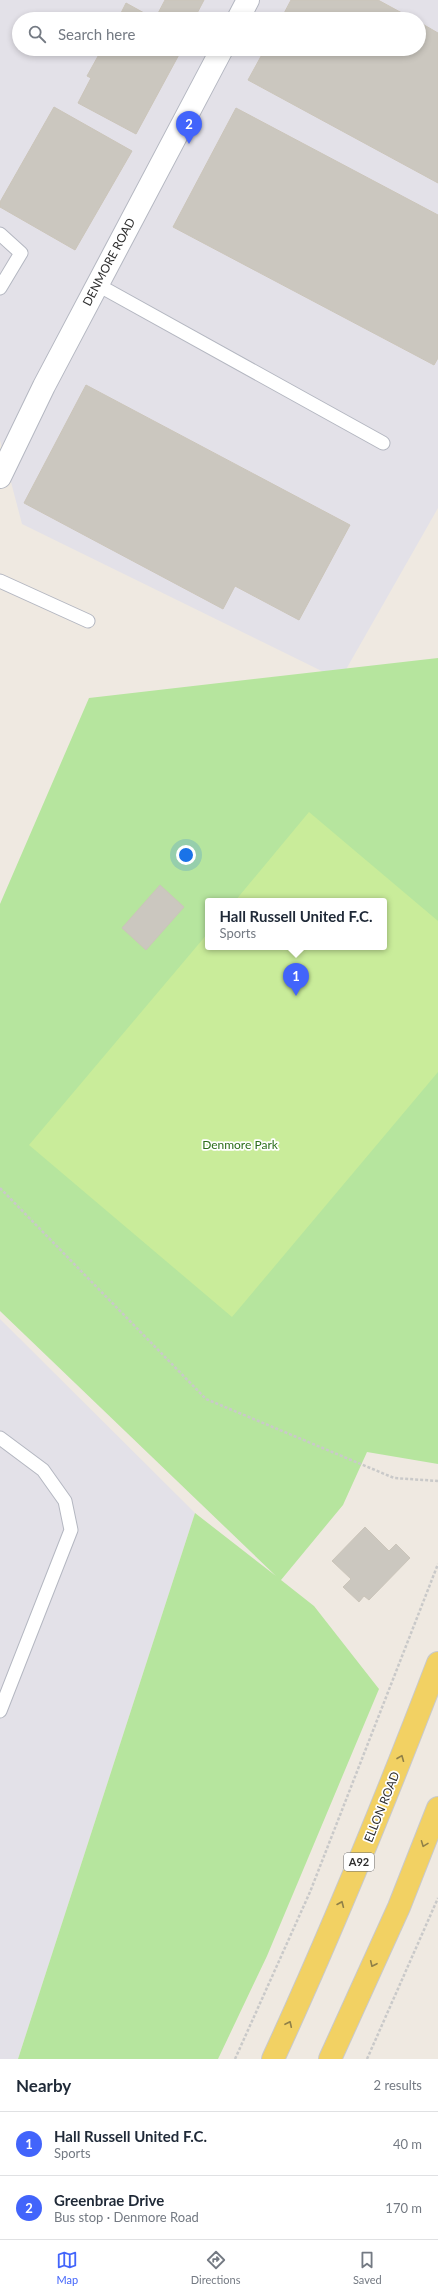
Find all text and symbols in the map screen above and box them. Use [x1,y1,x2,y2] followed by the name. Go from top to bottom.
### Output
[12,12,426,56] search box
[26,23,48,45] icon: search
[58,25,135,43] text: Search here
[176,111,202,144] pin: 2
[79,215,138,308] street label: DENMORE ROAD
[176,845,196,865] your location
[205,898,387,950] popup
[220,907,372,925] text: Hall Russell United F.C.
[220,925,256,941] text: Sports
[283,963,309,996] pin: 1
[202,1137,279,1152] park label: Denmore Park
[396,1755,404,1763] one-way arrow
[361,1769,402,1844] street label: ELLON ROAD
[420,1841,428,1848] one-way arrow
[344,1853,374,1871] road number: A92
[336,1901,344,1909] one-way arrow
[370,1959,378,1967] one-way arrow
[284,2020,292,2028] one-way arrow
[16,2075,71,2096] text: Nearby
[374,2077,422,2093] text: 2 results
[54,2127,207,2145] text: Hall Russell United F.C.
[25,2136,33,2152] text: 1
[393,2136,422,2152] text: 40 m
[54,2145,91,2161] text: Sports
[54,2191,164,2209] text: Greenbrae Drive
[25,2200,33,2216] text: 2
[385,2200,422,2216] text: 170 m
[54,2209,199,2225] text: Bus stop · Denmore Road
[56,2249,78,2286] tab: Map
[191,2249,240,2286] tab: Directions
[353,2249,382,2286] tab: Saved

